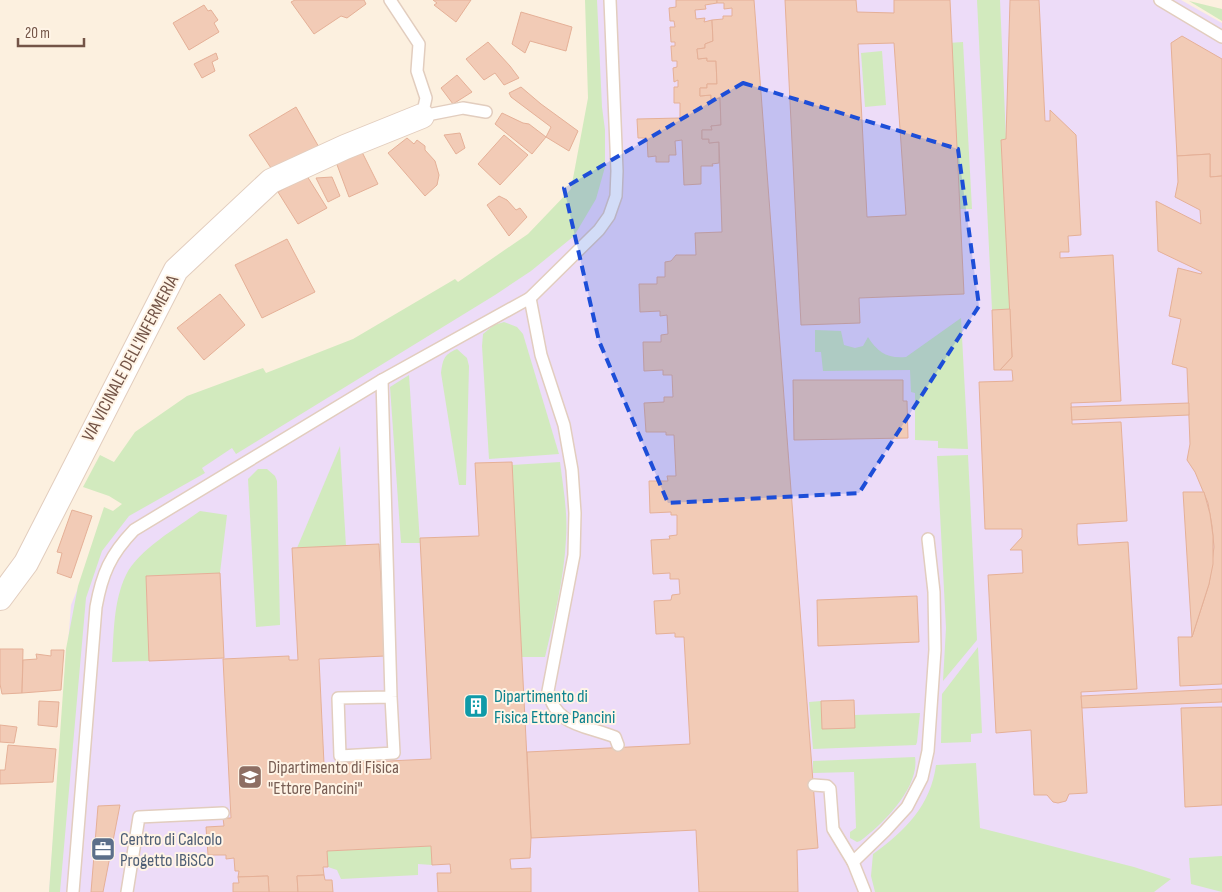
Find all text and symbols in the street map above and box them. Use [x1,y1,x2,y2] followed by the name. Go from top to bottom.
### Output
[18,15,84,47] scale bar
[25,24,50,43] text: 20 m
[78,271,183,445] street label: VIA VICINALE DELL'INFERMERIA
[494,686,615,728] place label: Dipartimento di Fisica Ettore Pancini
[463,693,489,719] building icon: Dipartimento di Fisica Ettore Pancini
[268,757,399,799] place label: Dipartimento di Fisica "Ettore Pancini"
[237,764,263,790] school or university icon: Dipartimento di Fisica "Ettore Pancini"
[120,829,222,871] place label: Centro di Calcolo Progetto IBiSCo
[90,836,116,862] office icon: Centro di Calcolo Progetto IBiSCo

